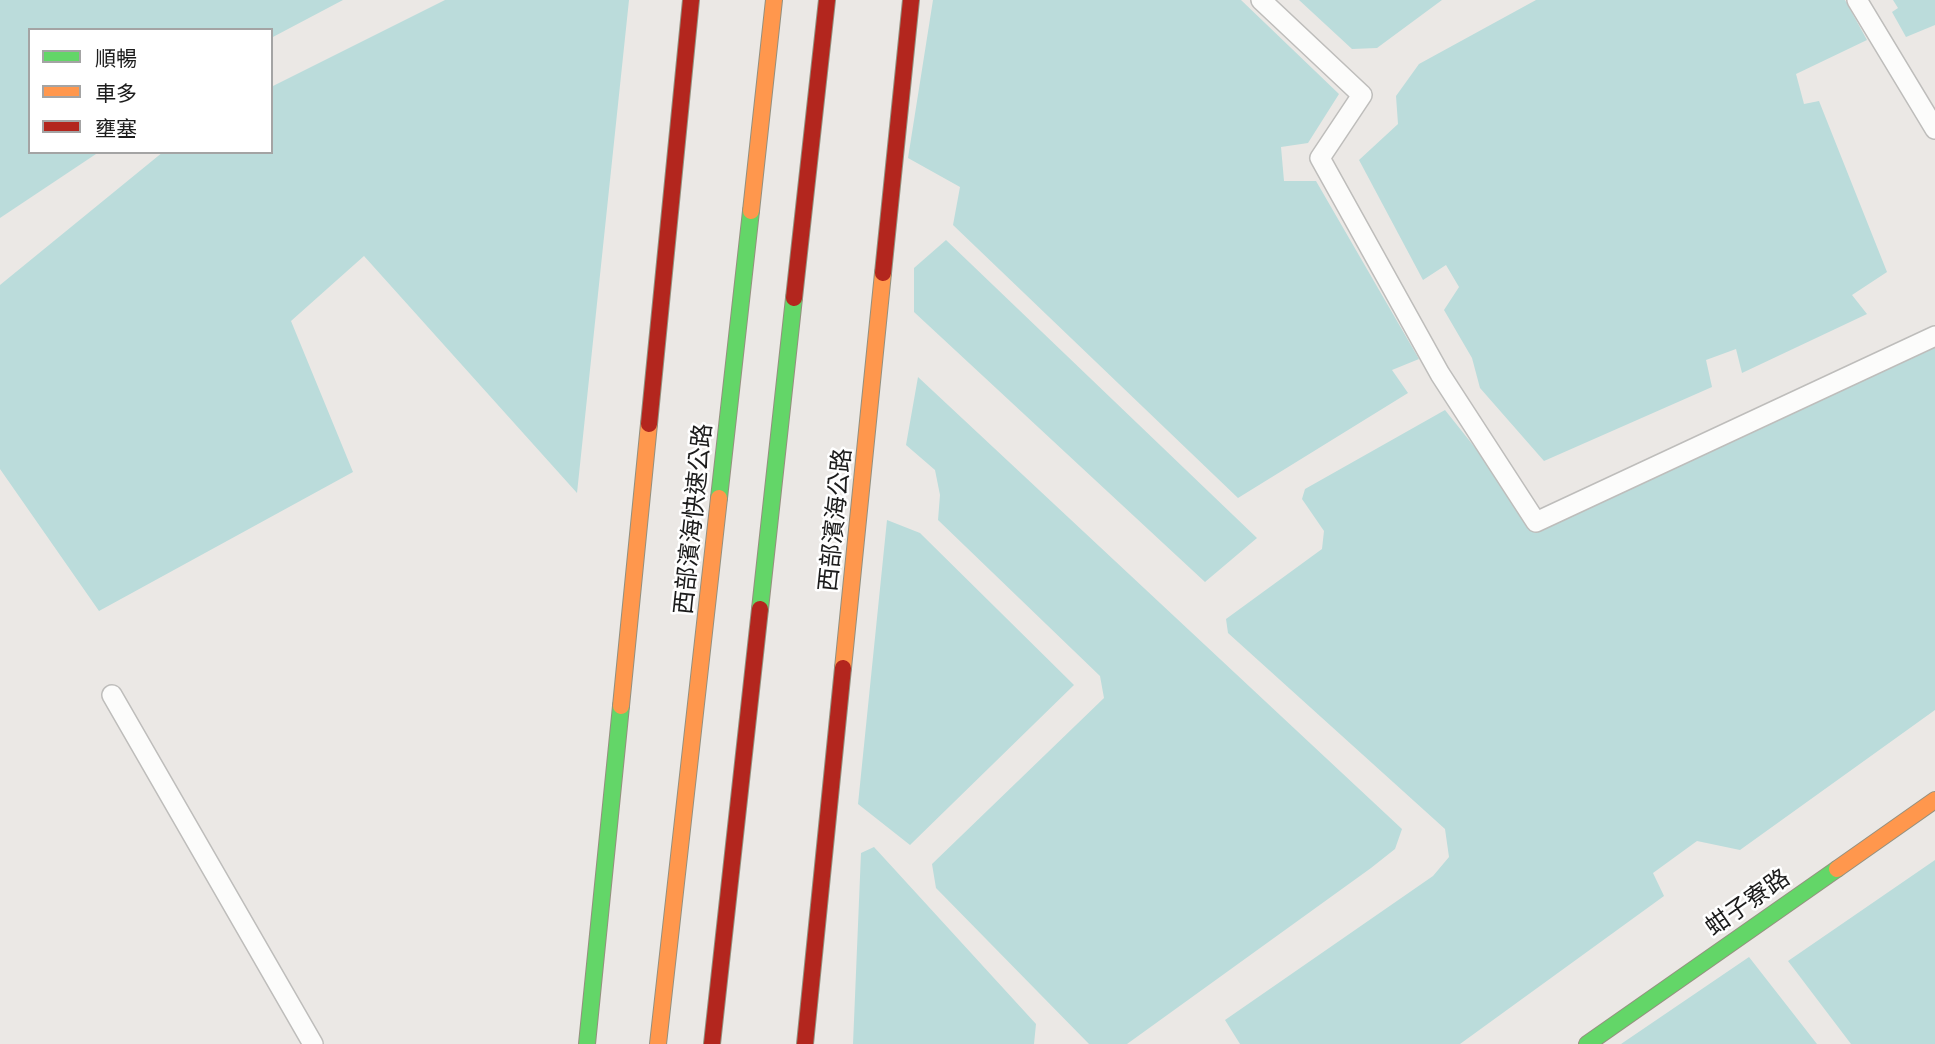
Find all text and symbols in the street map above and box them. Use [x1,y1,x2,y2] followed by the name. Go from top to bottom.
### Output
[28,28,273,154] legend
[95,46,137,71] text: 順暢
[95,81,137,106] text: 車多
[95,116,137,141] text: 壅塞
[670,422,718,616] street label: 西部濱海快速公路
[814,447,858,593] street label: 西部濱海公路
[1700,864,1796,942] street label: 蚶子寮路

